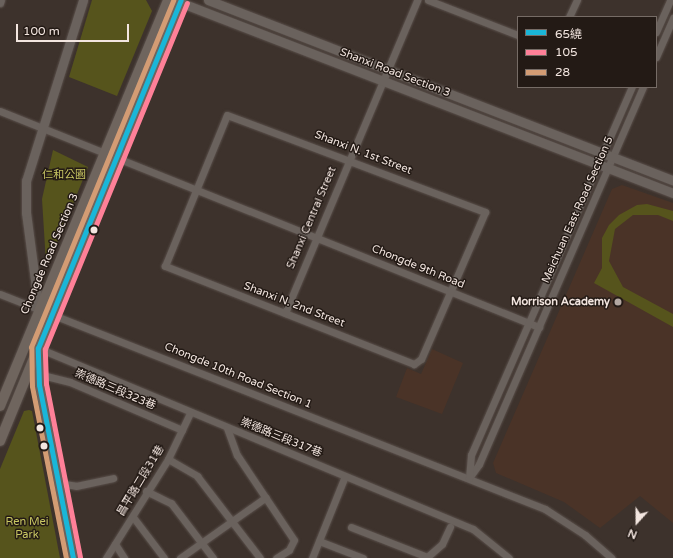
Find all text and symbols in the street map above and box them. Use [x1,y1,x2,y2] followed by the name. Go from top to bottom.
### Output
[18,16,131,42] scale bar
[517,16,657,88] legend
[23,24,60,38] text: 100 m
[555,27,582,41] text: 65繞
[555,45,578,59] text: 105
[338,46,452,100] street label: Shanxi Road Section 3
[555,65,570,79] text: 28
[313,128,413,178] street label: Shanxi N. 1st Street
[540,135,616,285] street label: Meichuan East Road Section 5
[284,165,340,271] street label: Shanxi Central Street
[42,168,86,182] park label: 仁和公園
[18,192,82,316] street label: Chongde Road Section 3
[89,225,99,235] unlabelled marker
[370,242,466,292] street label: Chongde 9th Road
[242,280,346,330] street label: Shanxi N. 2nd Street
[511,295,610,309] place label: Morrison Academy
[613,297,623,307] marker: Morrison Academy
[162,340,314,412] street label: Chongde 10th Road Section 1
[73,367,157,413] street label: 崇德路三段323巷
[238,416,324,460] street label: 崇德路三段317巷
[35,423,45,433] unlabelled marker
[39,441,49,451] unlabelled marker
[115,443,167,519] street label: 昌平路二段31巷
[617,502,657,542] north arrow
[5,516,49,542] park label: Ren Mei Park
[626,526,639,541] text: N

